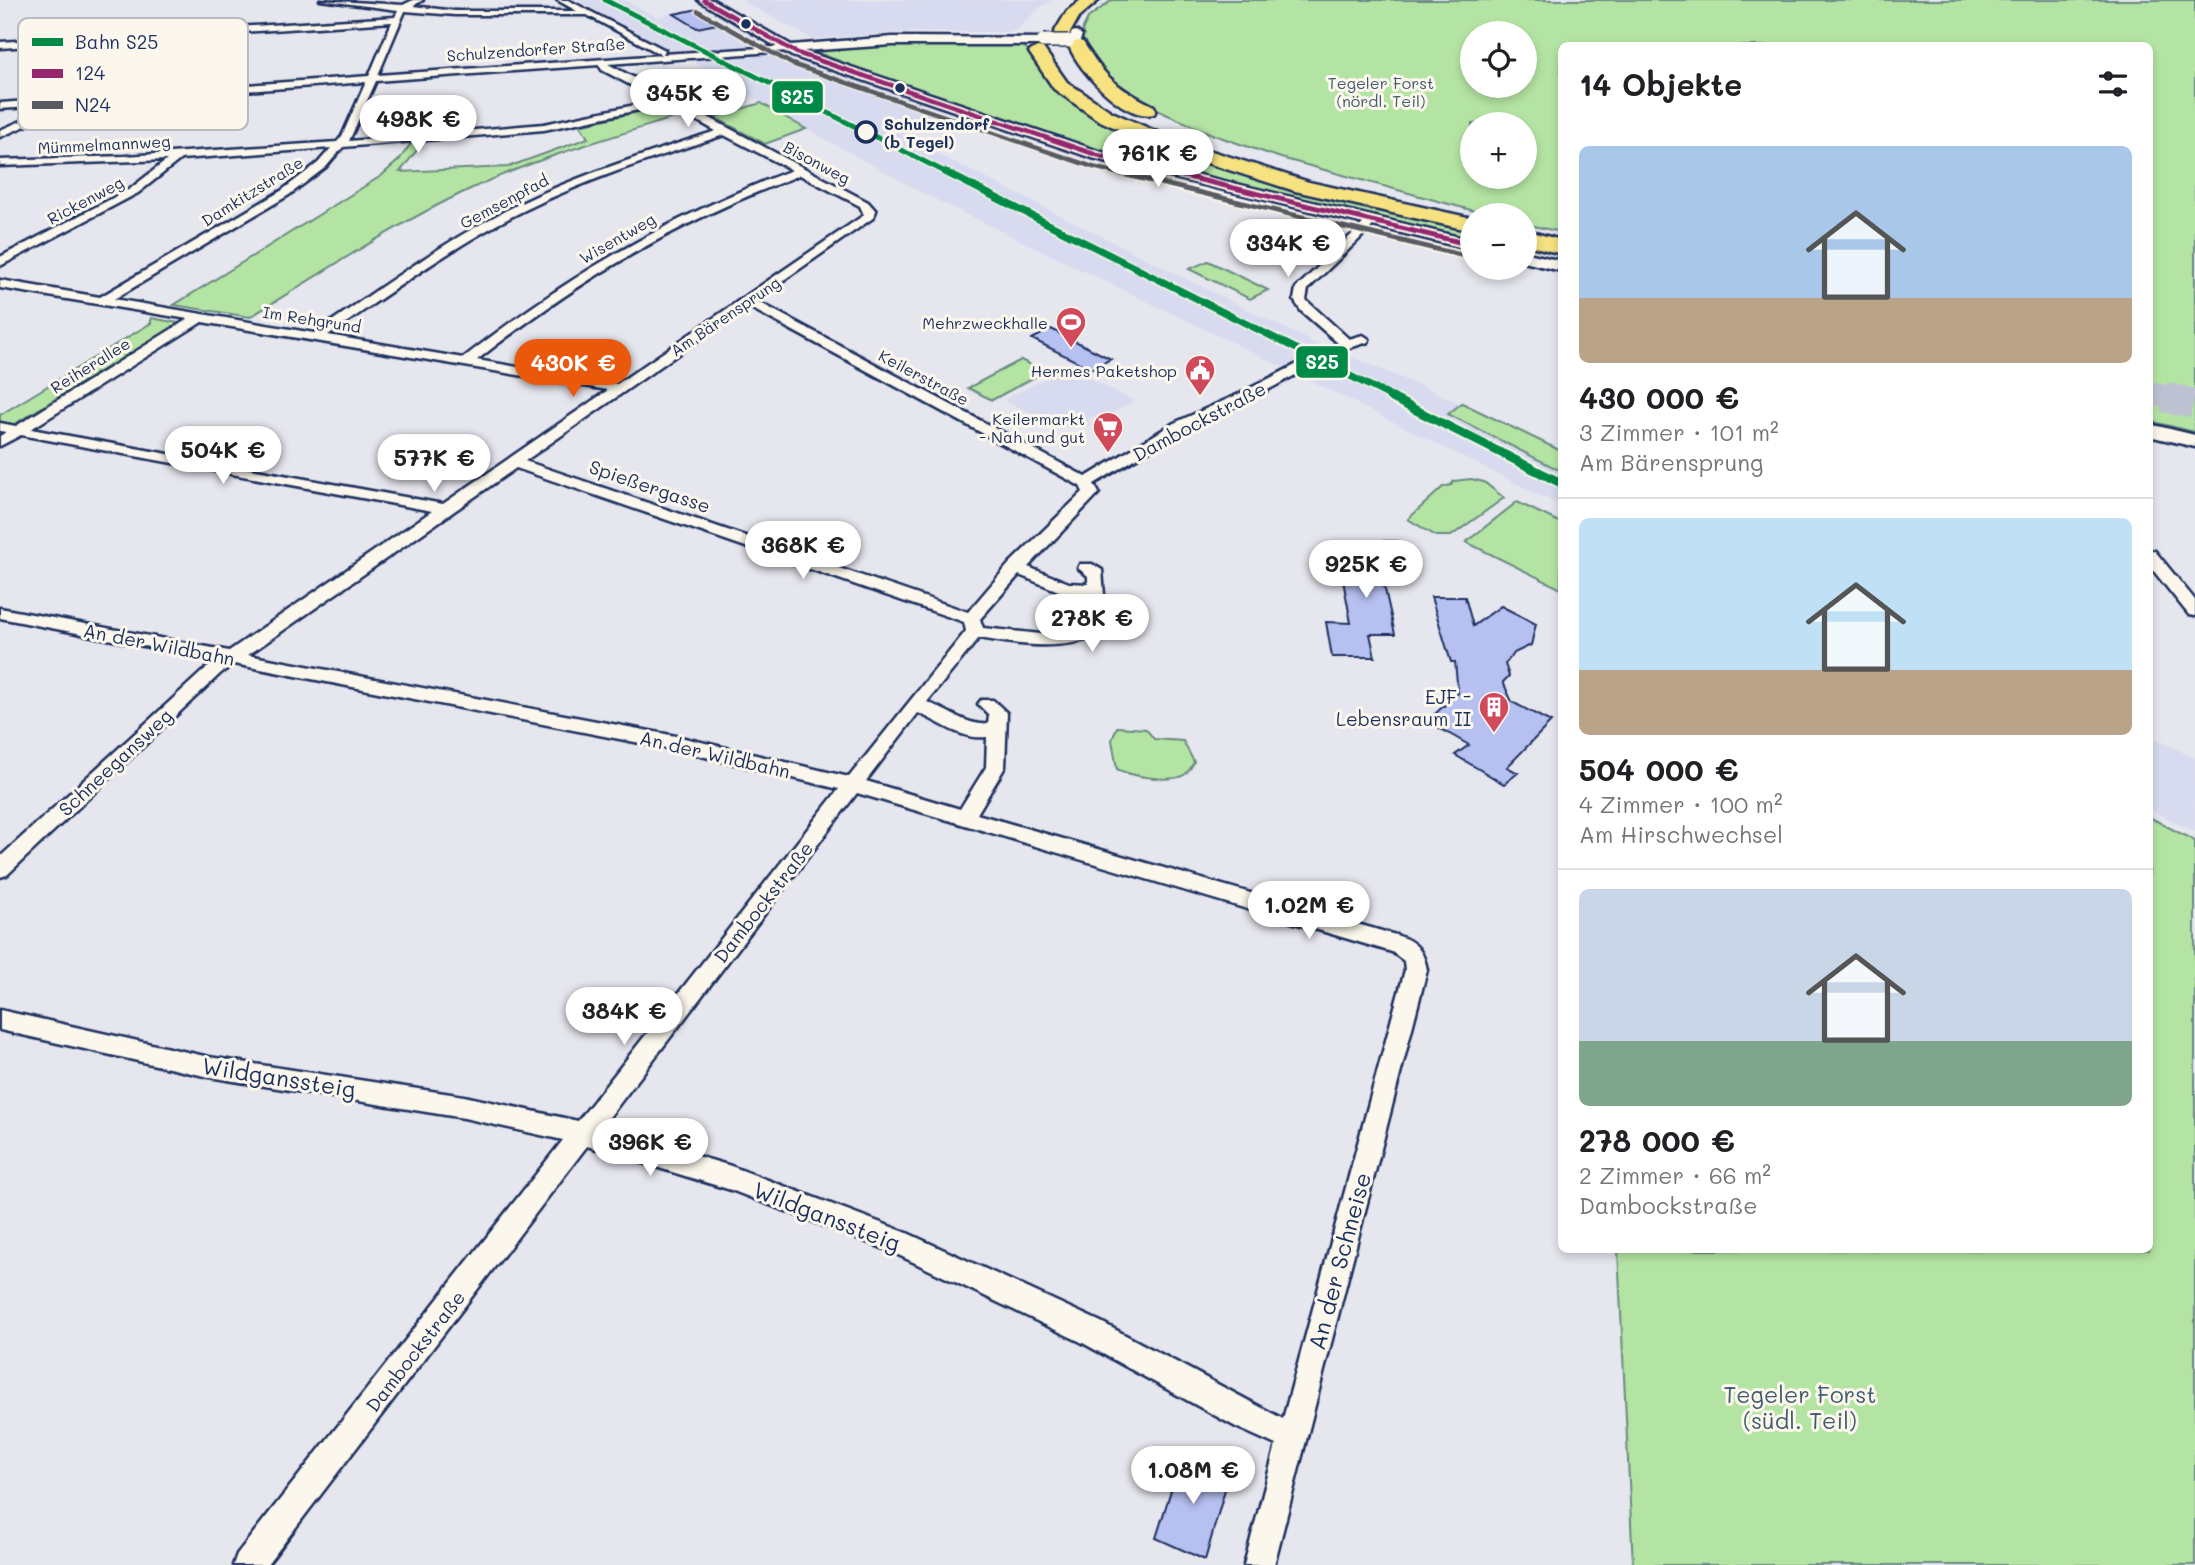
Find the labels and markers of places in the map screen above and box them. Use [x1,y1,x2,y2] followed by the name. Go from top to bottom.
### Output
[739,17,753,31] unlabelled marker
[631,69,745,129] pin: 345K €
[893,81,907,95] unlabelled marker
[361,96,475,155] pin: 498K €
[884,113,990,152] place label: Schulzendorf (b Tegel)
[855,121,877,143] marker: Schulzendorf (b Tegel)
[1101,130,1215,189] pin: 761K €
[1231,219,1345,279] pin: 334K €
[1054,305,1088,349] sports icon: Mehrzweckhalle
[922,312,1048,333] place label: Mehrzweckhalle
[516,340,630,399] pin: 430K €
[1183,353,1217,397] public building icon: Hermes Paketshop
[1031,360,1177,381] place label: Hermes Paketshop
[979,408,1085,447] place label: Keilermarkt - Nah und gut
[1091,410,1125,454] supermarket icon: Keilermarkt - Nah und gut
[166,426,280,486] pin: 504K €
[377,434,491,494] pin: 577K €
[746,522,860,581] pin: 368K €
[1309,540,1423,600] pin: 925K €
[1035,594,1149,654] pin: 278K €
[1336,684,1471,731] place label: EJF - Lebensraum II
[1477,690,1511,734] building icon: EJF - Lebensraum II
[1244,881,1374,941] pin: 1.02M €
[567,988,681,1047] pin: 384K €
[593,1118,707,1178] pin: 396K €
[1128,1446,1258,1506] pin: 1.08M €

